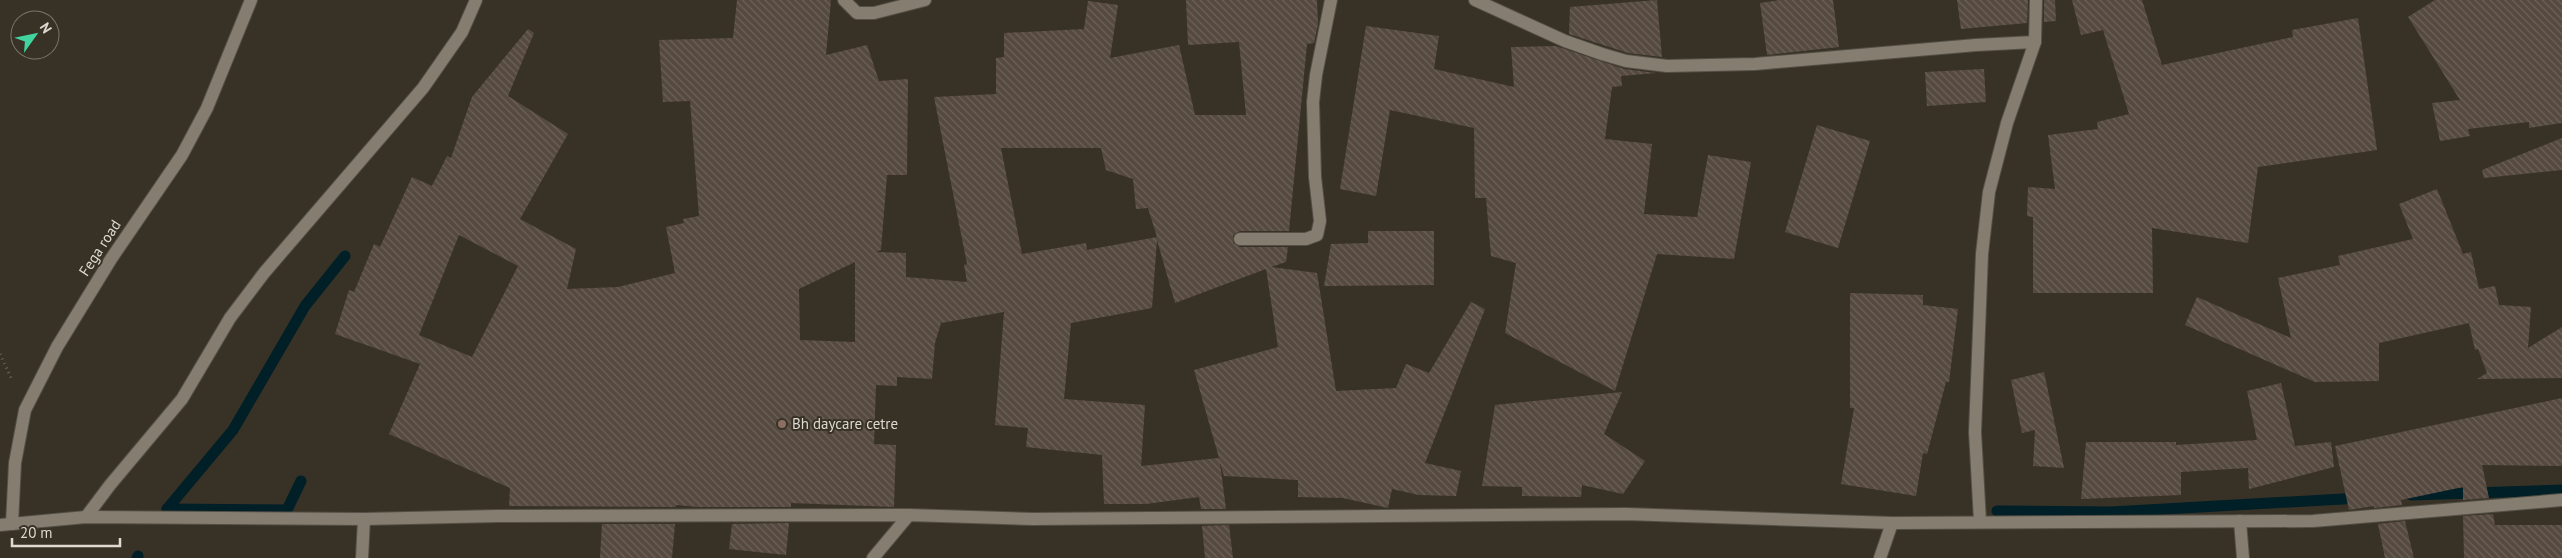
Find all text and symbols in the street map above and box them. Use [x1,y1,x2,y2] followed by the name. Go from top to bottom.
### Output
[10,10,60,60] north arrow
[36,19,56,37] text: N
[74,216,125,279] street label: Fega road
[792,414,898,433] place label: Bh daycare cetre
[776,418,788,430] marker: Bh daycare cetre
[12,516,120,548] scale bar
[20,523,53,542] text: 20 m

